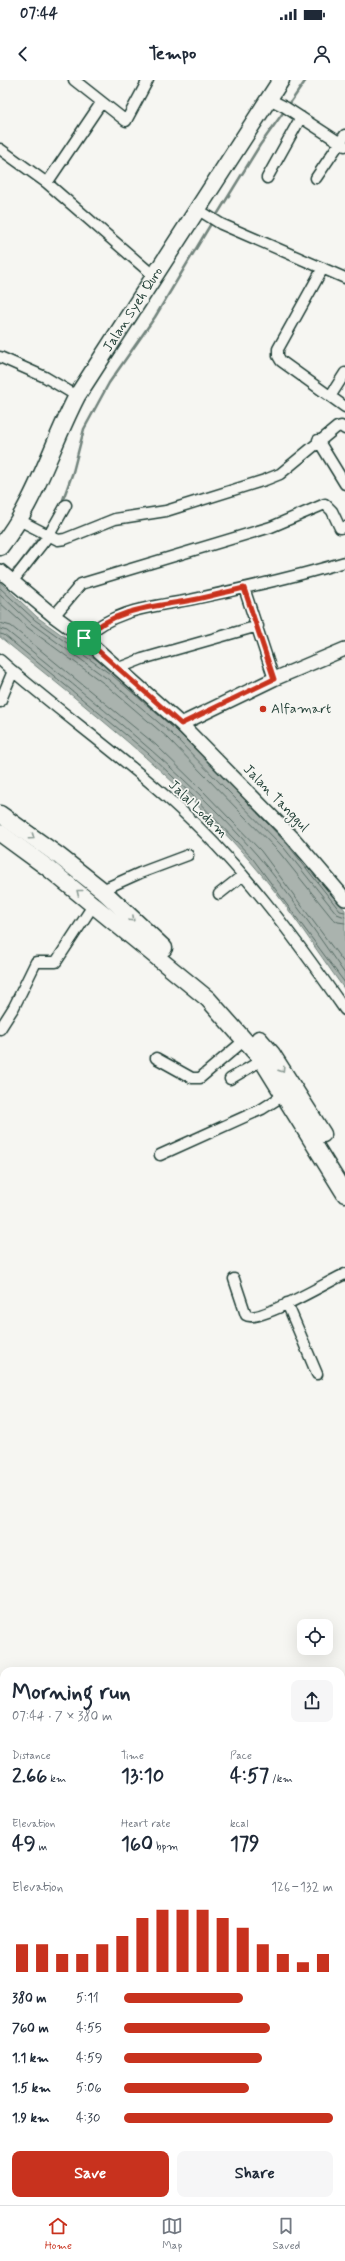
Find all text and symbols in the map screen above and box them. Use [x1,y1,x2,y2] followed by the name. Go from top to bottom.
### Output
[20,4,58,24] text: 07:44
[149,42,196,66] text: Tempo
[12,43,34,65] icon: back
[311,43,333,65] icon: person
[99,264,167,355] street label: Jalan Syeh Quro
[67,621,101,655] pin
[73,627,95,649] icon: arrive
[271,700,331,718] place label: Alfamart
[258,704,268,714] marker: Alfamart
[239,760,313,836] street label: Jalan Tanggul
[165,776,231,842] street label: Jalal Lodam
[28,832,35,840] one-way arrow
[76,890,83,897] one-way arrow
[128,914,135,921] one-way arrow
[278,1066,285,1073] one-way arrow
[297,1619,333,1655] map controls
[297,1619,333,1655] button: locate
[12,1679,131,1707] text: Morning run
[291,1680,333,1722] button: share
[12,1708,112,1725] text: 07:44 · 7 × 380 m
[12,1749,51,1763] text: Distance
[121,1749,144,1763] text: Time
[230,1749,252,1763] text: Pace
[12,1763,47,1790] text: 2.66
[121,1763,164,1790] text: 13:10
[230,1763,269,1790] text: 4:57
[47,1772,66,1786] text: km
[269,1772,293,1786] text: /km
[12,1817,55,1831] text: Elevation
[121,1817,170,1831] text: Heart rate
[230,1817,248,1831] text: kcal
[12,1831,36,1858] text: 49
[121,1831,153,1858] text: 160
[230,1831,260,1858] text: 179
[36,1840,47,1854] text: m
[153,1840,178,1854] text: bpm
[12,1879,63,1896] text: Elevation
[271,1879,333,1896] text: 126–132 m
[12,1990,47,2007] text: 380 m
[76,1990,99,2007] text: 5:11
[12,2020,49,2037] text: 760 m
[76,2020,102,2037] text: 4:55
[12,2050,49,2067] text: 1.1 km
[76,2050,103,2067] text: 4:59
[12,2080,51,2097] text: 1.5 km
[76,2080,102,2097] text: 5:06
[12,2110,49,2127] text: 1.9 km
[76,2110,100,2127] text: 4:30
[12,2151,169,2197] button: Save
[177,2151,333,2197] button: Share
[45,2215,72,2253] tab: Home
[161,2215,183,2253] tab: Map
[273,2215,300,2253] tab: Saved

